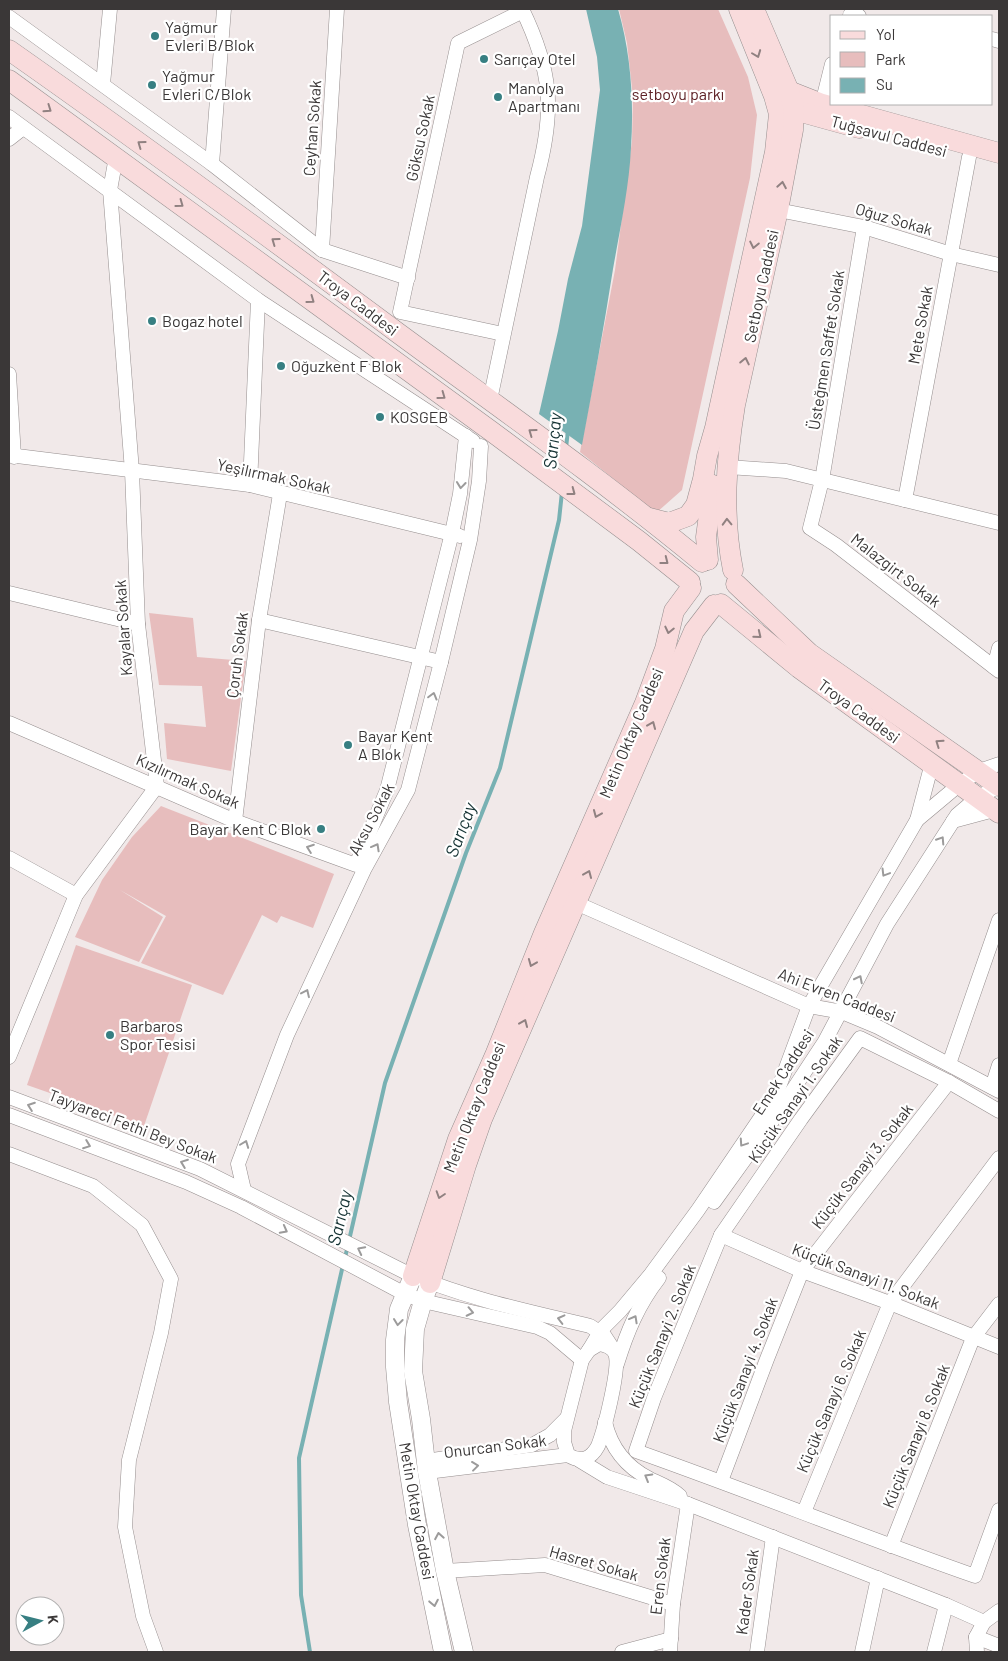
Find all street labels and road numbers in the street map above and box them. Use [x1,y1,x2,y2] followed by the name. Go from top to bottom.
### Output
[299,79,324,177] street label: Ceyhan Sokak
[401,93,438,183] street label: Göksu Sokak
[829,111,949,160] street label: Tuğsavul Caddesi
[853,198,935,239] street label: Oğuz Sokak
[739,228,782,344] street label: Setboyu Caddesi
[314,266,403,339] street label: Troya Caddesi
[803,269,848,431] street label: Üsteğmen Saffet Sokak
[903,284,936,366] street label: Mete Sokak
[215,454,333,497] street label: Yeşilırmak Sokak
[848,529,945,610] street label: Malazgirt Sokak
[110,579,135,677] street label: Kayalar Sokak
[222,611,251,699] street label: Çoruh Sokak
[595,665,667,801] street label: Metin Oktay Caddesi
[815,675,904,747] street label: Troya Caddesi
[133,749,243,812] street label: Kızılırmak Sokak
[344,779,398,858] street label: Aksu Sokak
[776,963,899,1026] street label: Ahi Evren Caddesi
[748,1025,817,1118] street label: Emek Caddesi
[744,1032,846,1166] street label: Küçük Sanayi 1. Sokak
[439,1039,508,1175] street label: Metin Oktay Caddesi
[46,1085,220,1167] street label: Tayyareci Fethi Bey Sokak
[807,1099,916,1232] street label: Küçük Sanayi 3. Sokak
[790,1239,943,1312] street label: Küçük Sanayi 11. Sokak
[624,1261,699,1411] street label: Küçük Sanayi 2. Sokak
[708,1295,781,1445] street label: Küçük Sanayi 4. Sokak
[792,1326,869,1475] street label: Küçük Sanayi 6. Sokak
[878,1361,953,1511] street label: Küçük Sanayi 8. Sokak
[442,1430,547,1461] street label: Onurcan Sokak
[396,1441,439,1581] street label: Metin Oktay Caddesi
[645,1536,674,1616] street label: Eren Sokak
[547,1541,641,1584] street label: Hasret Sokak
[731,1548,762,1636] street label: Kader Sokak

